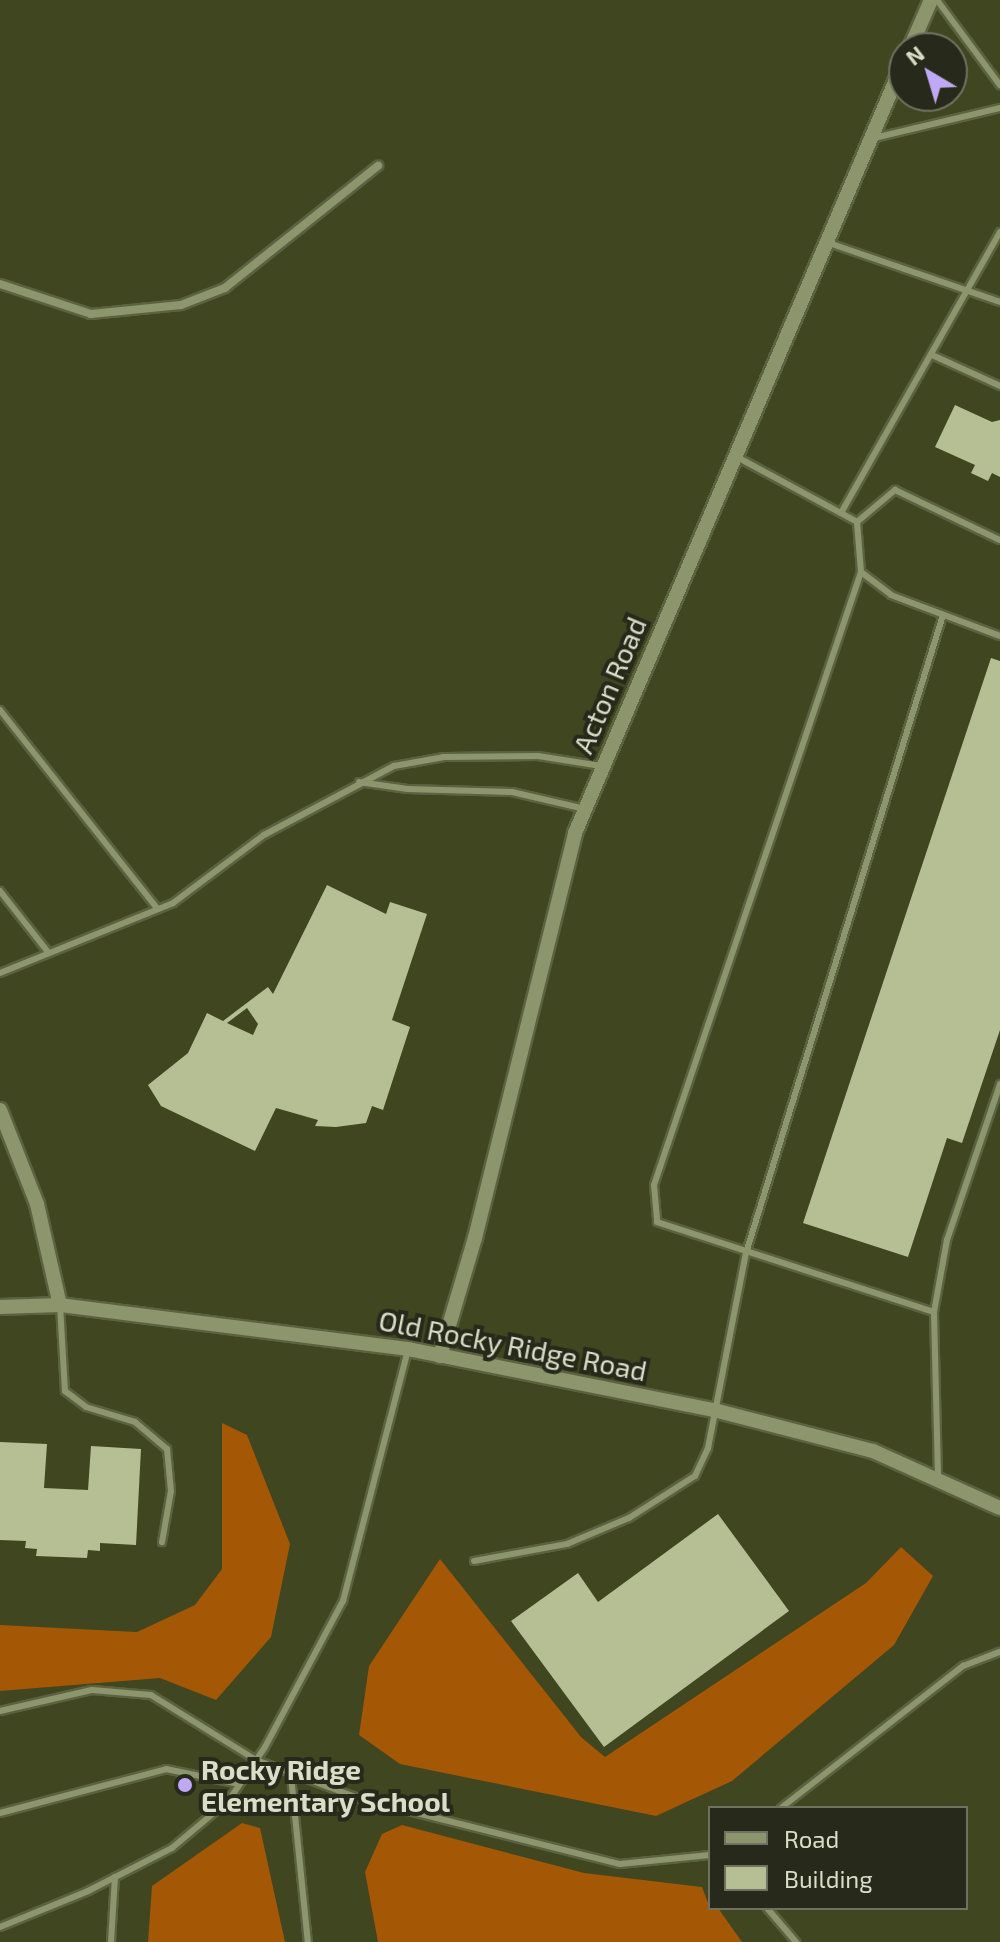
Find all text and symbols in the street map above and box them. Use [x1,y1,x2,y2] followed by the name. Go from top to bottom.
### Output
[888,32,968,112] north arrow
[900,40,929,70] text: N
[565,612,653,758] street label: Acton Road
[376,1302,650,1388] street label: Old Rocky Ridge Road
[201,1752,450,1818] place label: Rocky Ridge Elementary School
[176,1776,194,1794] marker: Rocky Ridge Elementary School
[708,1806,968,1910] legend
[784,1824,839,1853] text: Road
[784,1864,873,1893] text: Building

